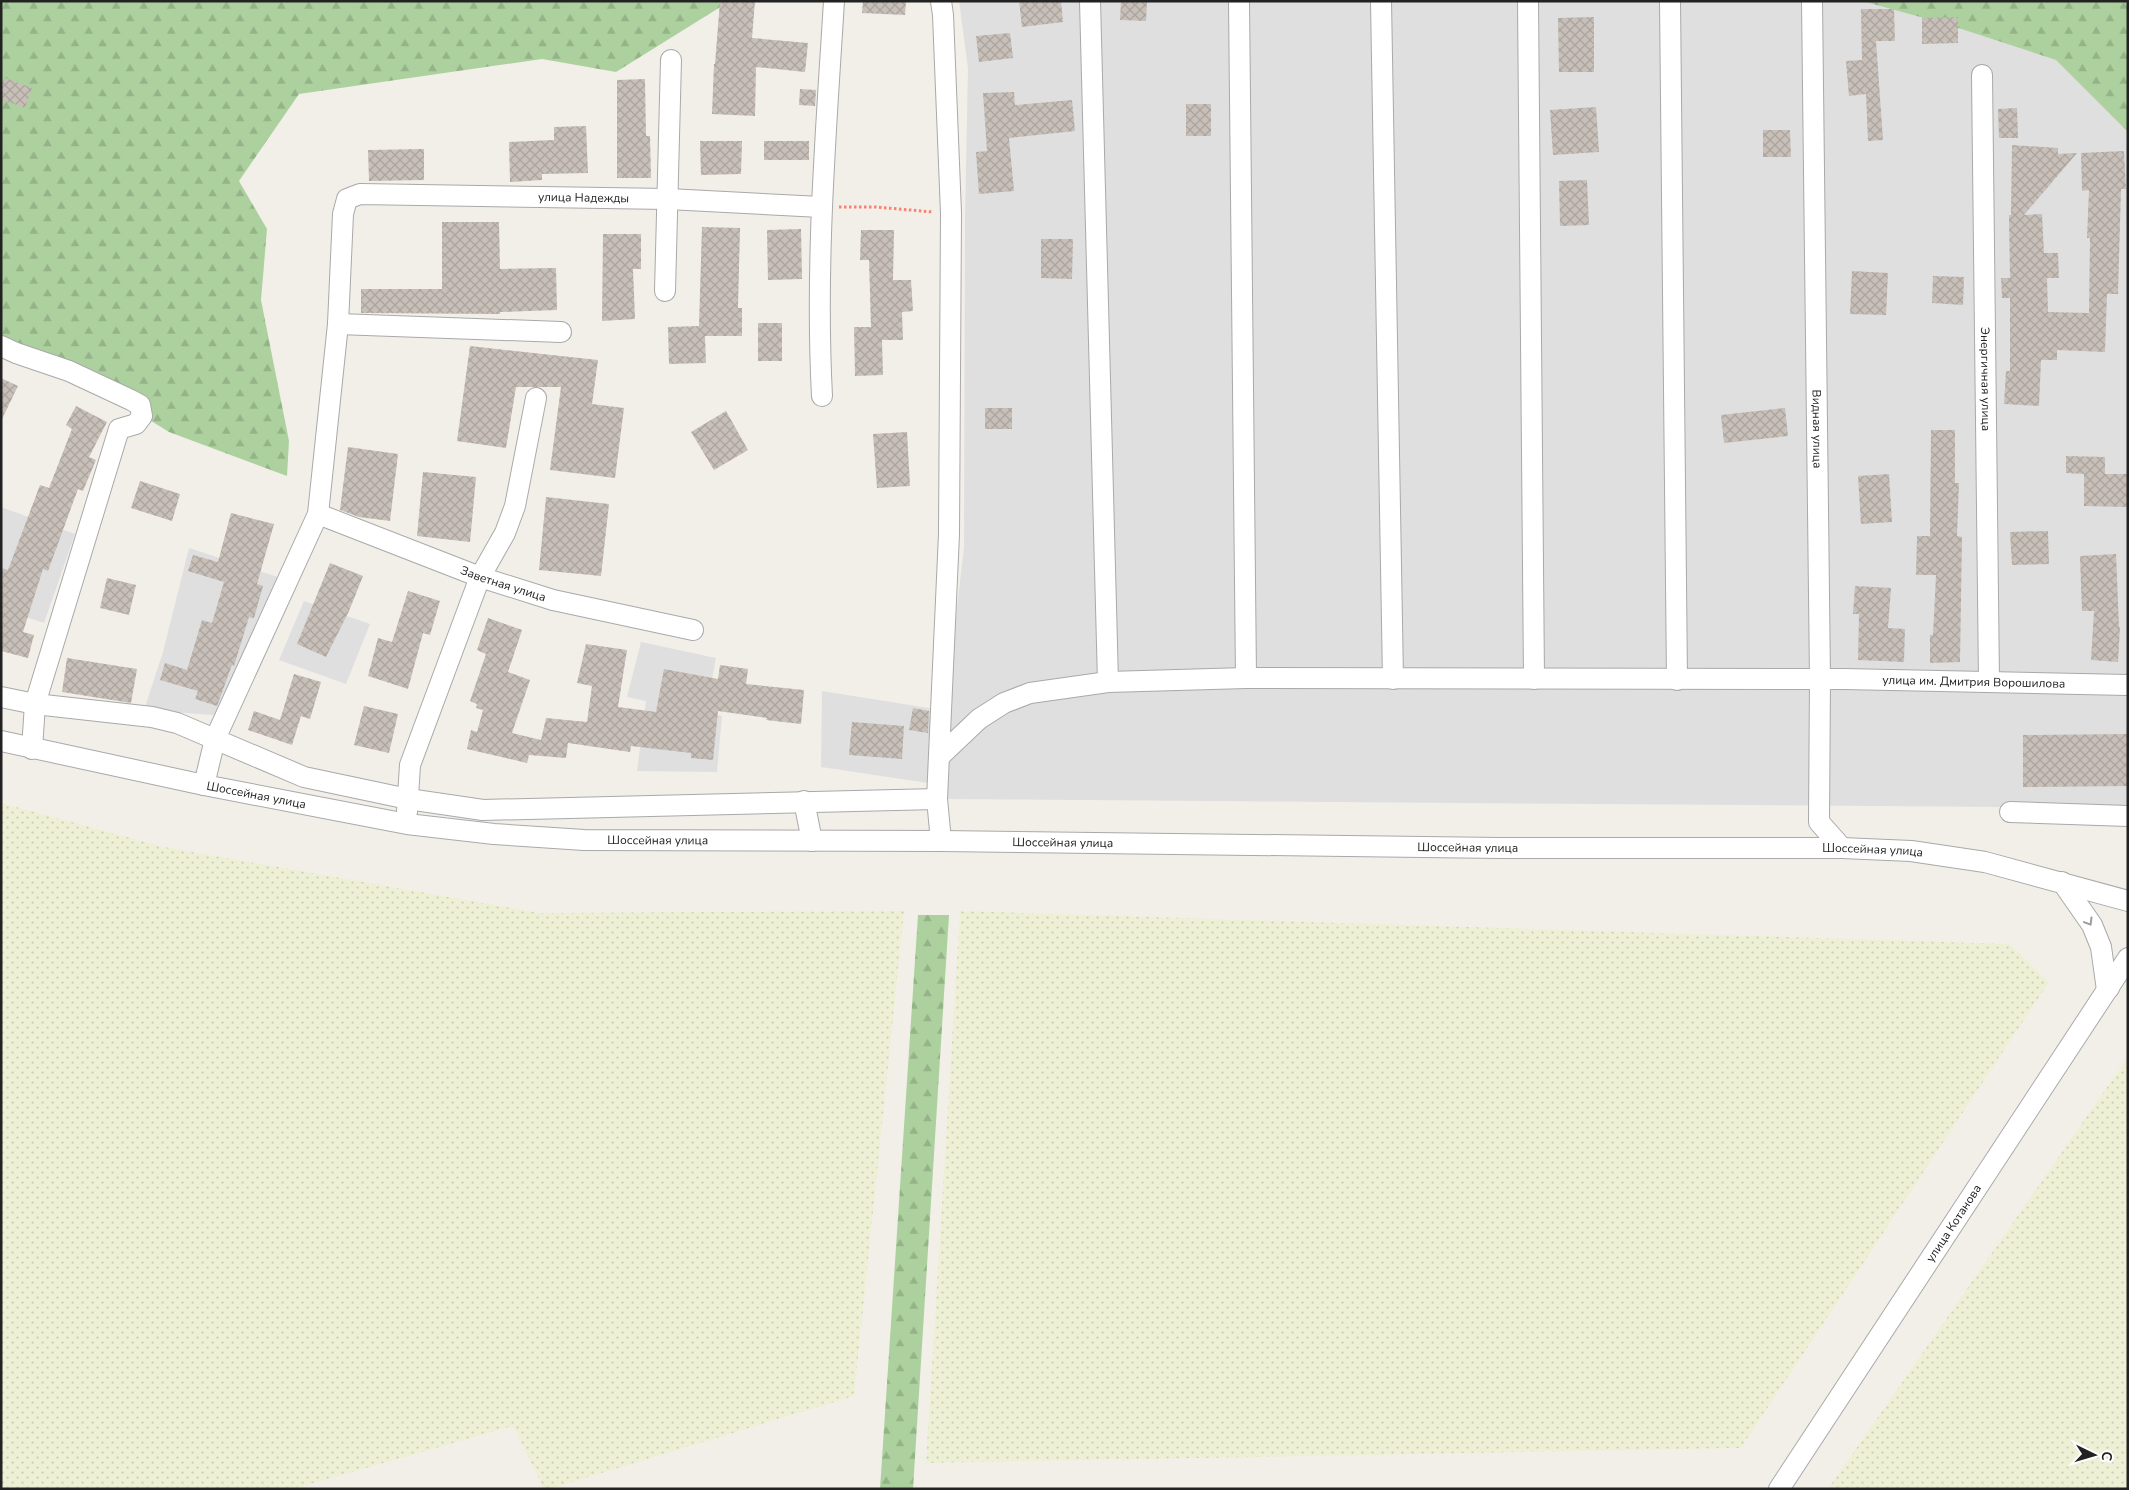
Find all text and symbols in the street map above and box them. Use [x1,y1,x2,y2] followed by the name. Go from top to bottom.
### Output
[538,189,629,206] street label: улица Надежды
[1977,327,1994,431] street label: Энергичная улица
[1809,389,1826,468] street label: Видная улица
[458,562,548,605] street label: Заветная улица
[1882,672,2065,692] street label: улица им. Дмитрия Ворошилова
[205,778,307,812] street label: Шоссейная улица
[607,832,708,848] street label: Шоссейная улица
[1012,834,1113,851] street label: Шоссейная улица
[1417,839,1518,856] street label: Шоссейная улица
[1822,840,1924,861] street label: Шоссейная улица
[2083,917,2093,926] one-way arrow
[1922,1181,1985,1265] street label: улица Котанова
[2069,1430,2119,1480] north arrow
[2097,1451,2116,1462] text: С

